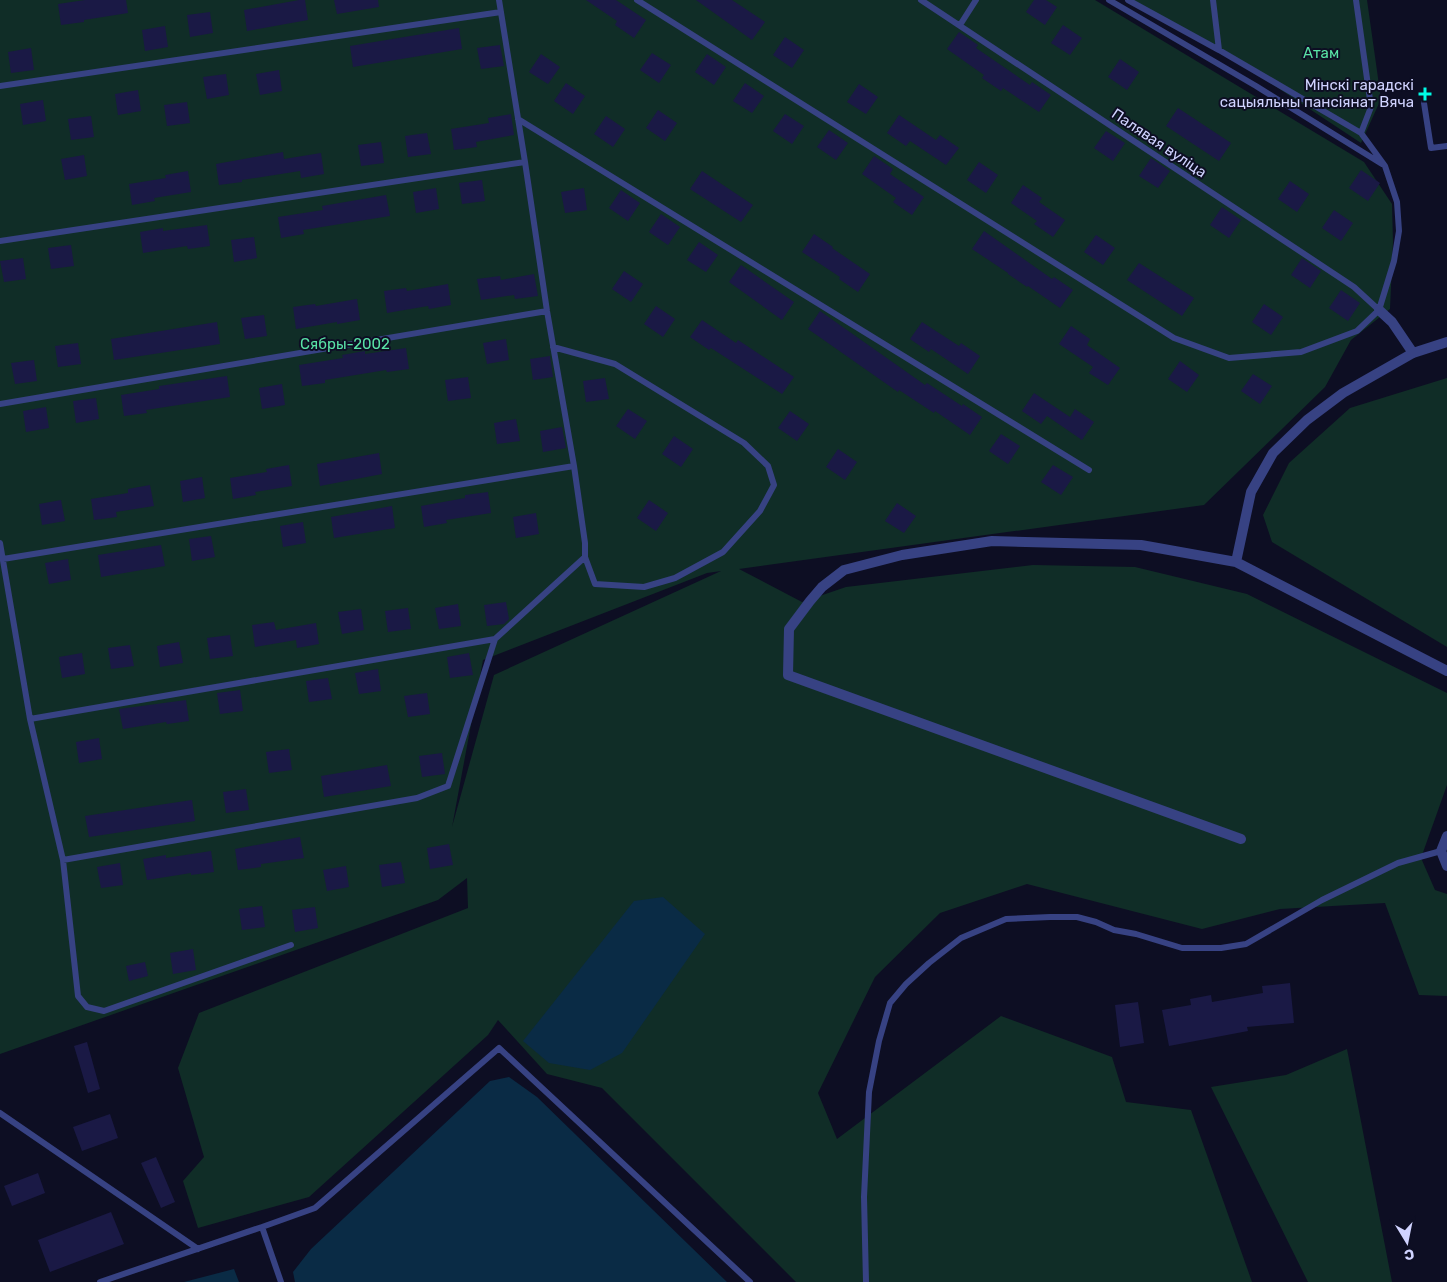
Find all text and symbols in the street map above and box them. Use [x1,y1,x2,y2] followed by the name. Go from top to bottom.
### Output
[1303,44,1339,62] park label: Атам
[1220,76,1414,111] place label: Мінскі гарадскі сацыяльны пансіянат Вяча
[1418,87,1432,101] marker: Мінскі гарадскі сацыяльны пансіянат Вяча
[1108,105,1210,181] street label: Палявая вуліца
[300,335,390,353] park label: Сябры-2002
[1382,1217,1432,1267] north arrow
[1403,1245,1415,1264] text: С

